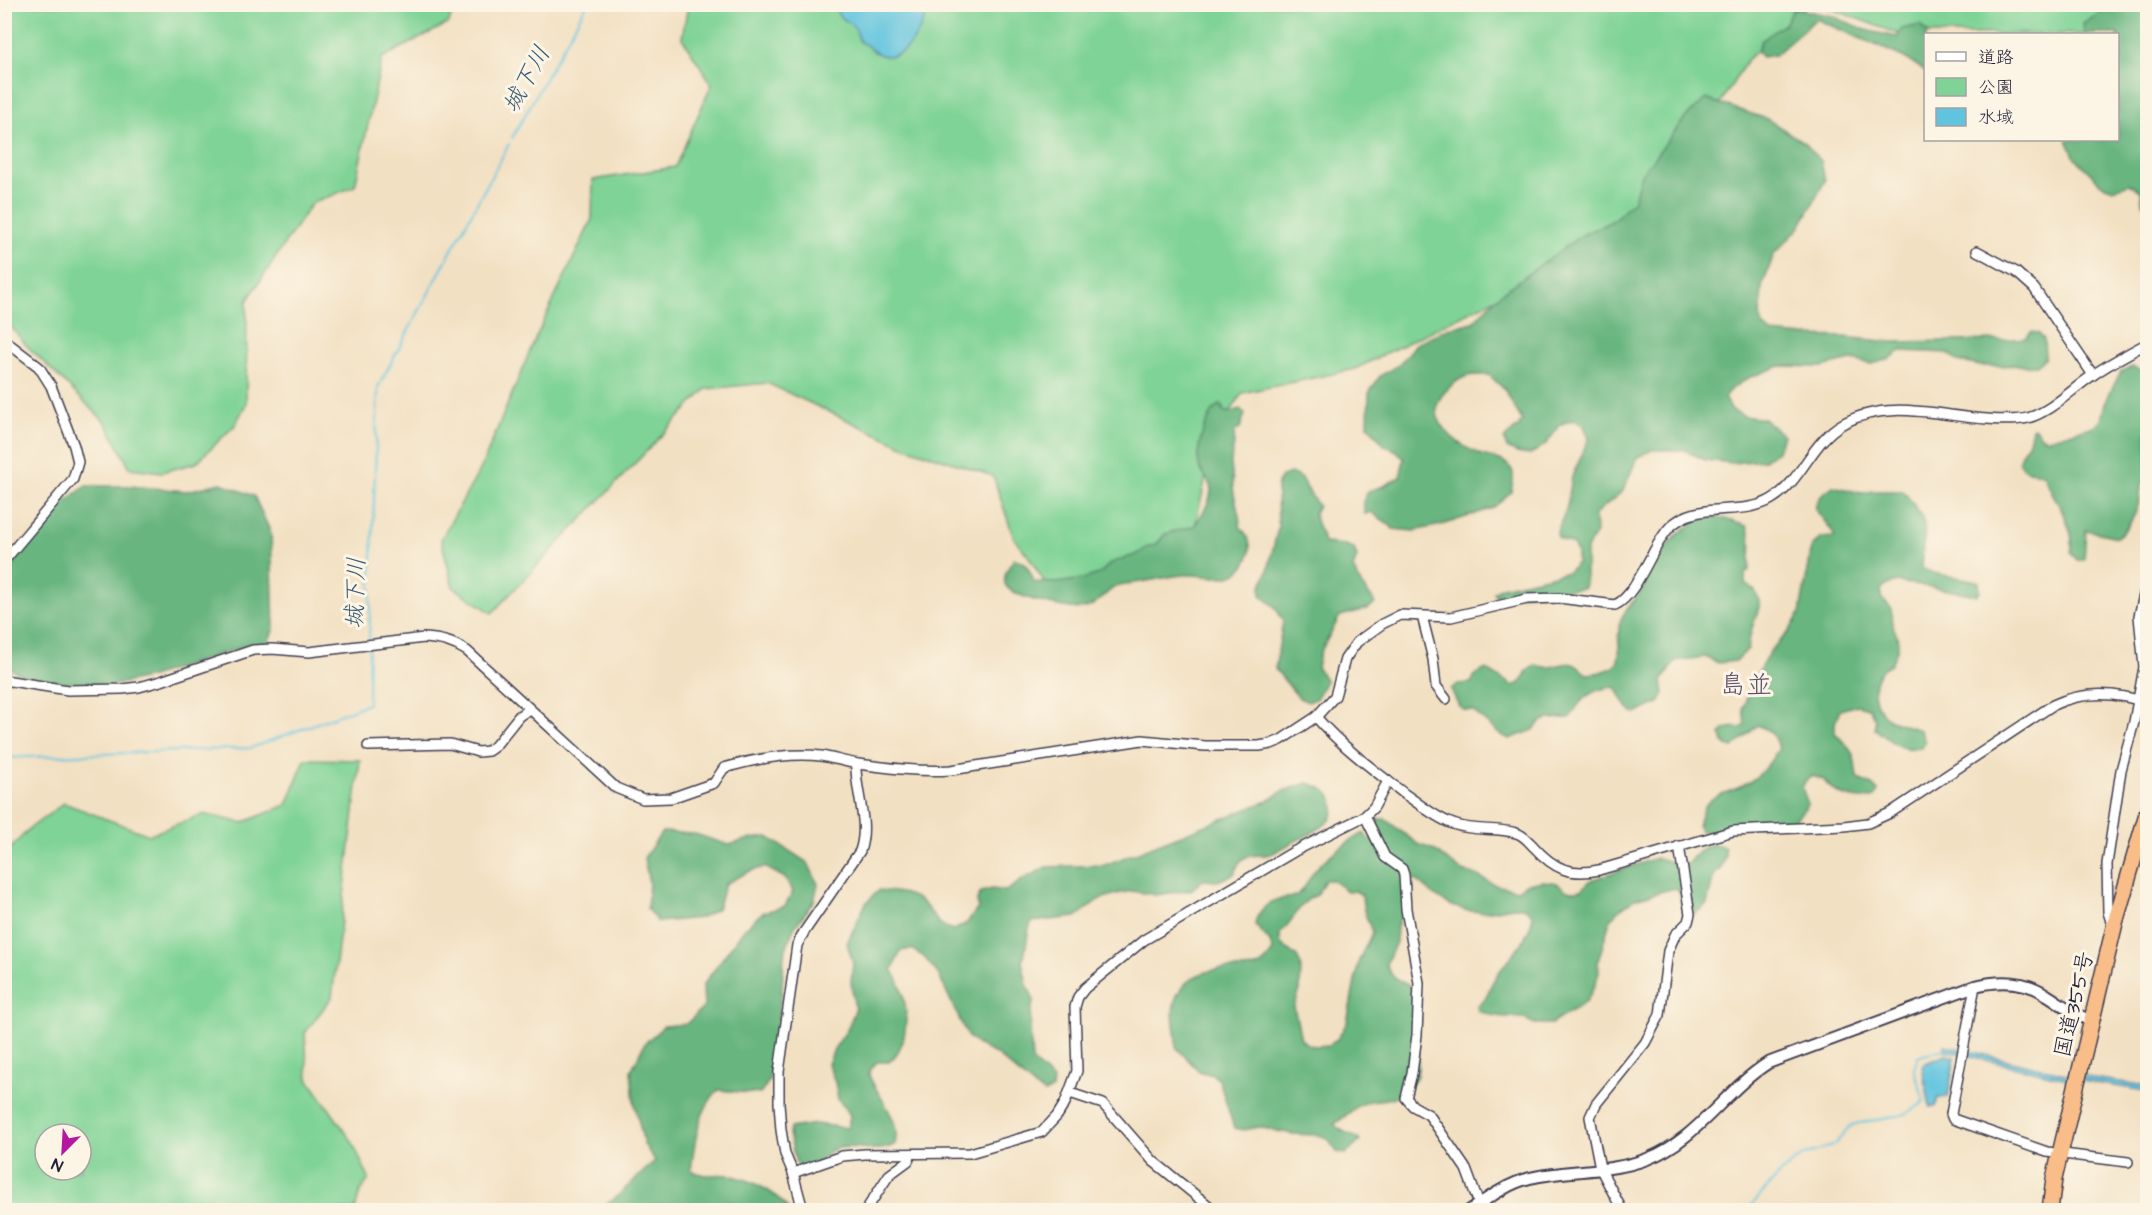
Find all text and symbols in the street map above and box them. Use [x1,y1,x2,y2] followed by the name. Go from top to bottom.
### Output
[1924,33,2119,141] legend
[495,40,559,119] water label: 城下川
[1978,45,2014,70] text: 道路
[1978,75,2014,100] text: 公園
[1978,105,2014,130] text: 水域
[338,556,374,630] water label: 城下川
[1720,667,1772,703] district label: 島並
[2047,948,2102,1061] street label: 国道355号
[33,1122,93,1182] north arrow
[48,1153,66,1177] text: N

